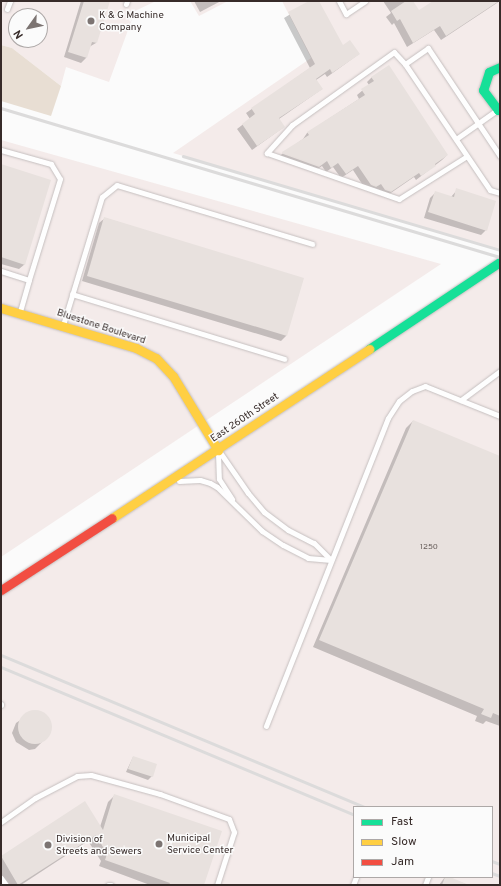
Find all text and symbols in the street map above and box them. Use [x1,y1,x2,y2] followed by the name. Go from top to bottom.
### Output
[8,8,48,48] north arrow
[99,9,164,32] place label: K & G Machine Company
[86,16,96,26] marker: K & G Machine Company
[11,27,27,41] text: N
[55,307,147,347] street label: Bluestone Boulevard
[209,391,281,445] street label: East 260th Street
[420,543,438,553] house number: 1250
[353,806,493,878] legend
[391,814,413,830] text: Fast
[167,832,233,856] place label: Municipal Service Center
[56,833,142,856] place label: Division of Streets and Sewers
[391,834,417,850] text: Slow
[154,839,164,849] marker: Municipal Service Center
[43,840,53,850] marker: Division of Streets and Sewers
[391,854,414,870] text: Jam

